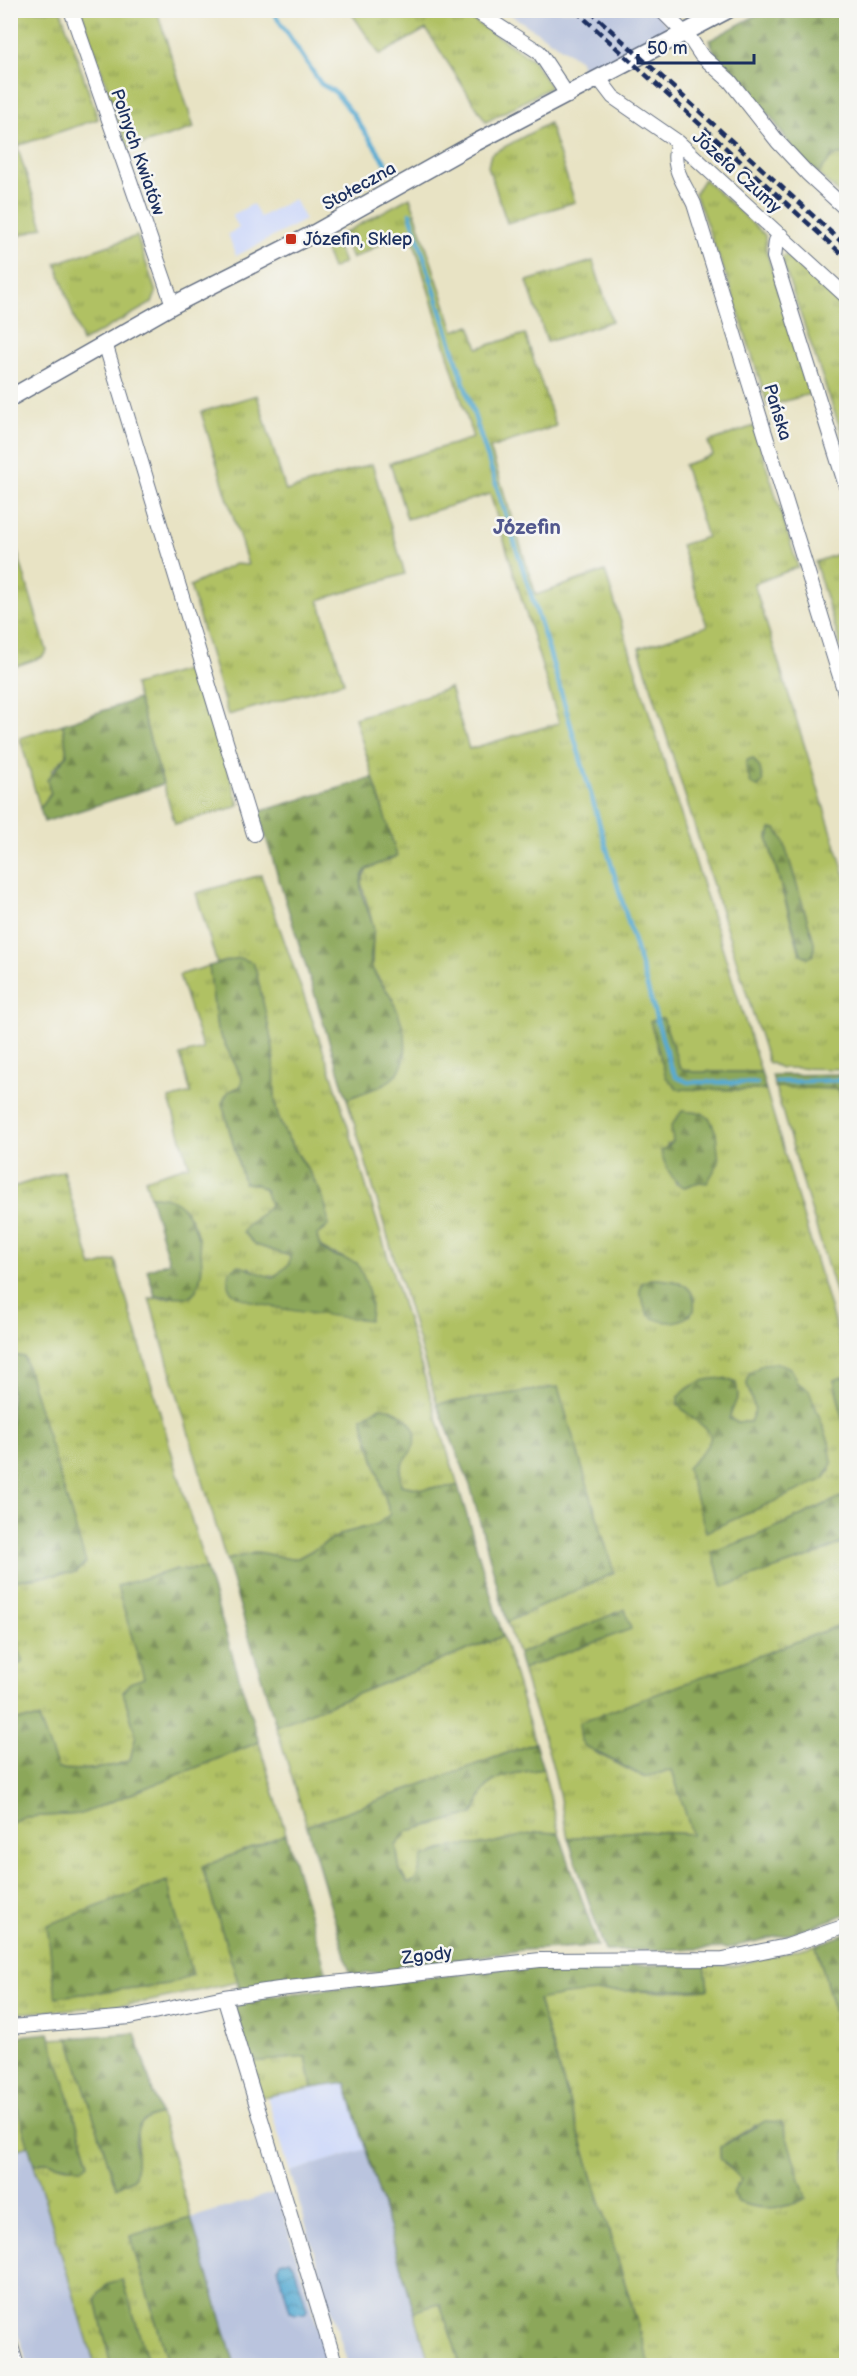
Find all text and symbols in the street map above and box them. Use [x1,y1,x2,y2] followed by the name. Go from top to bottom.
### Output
[638,27,754,65] scale bar
[647,38,688,59] text: 50 m
[106,86,169,218] street label: Polnych Kwiatów
[688,127,786,218] street label: Józefa Czumy
[319,158,400,215] street label: Stołeczna
[303,229,413,250] place label: Józefin, Sklep
[284,232,298,246] marker: Józefin, Sklep
[759,381,796,443] street label: Pańska
[493,515,561,540] district label: Józefin
[400,1942,454,1969] street label: Zgody

